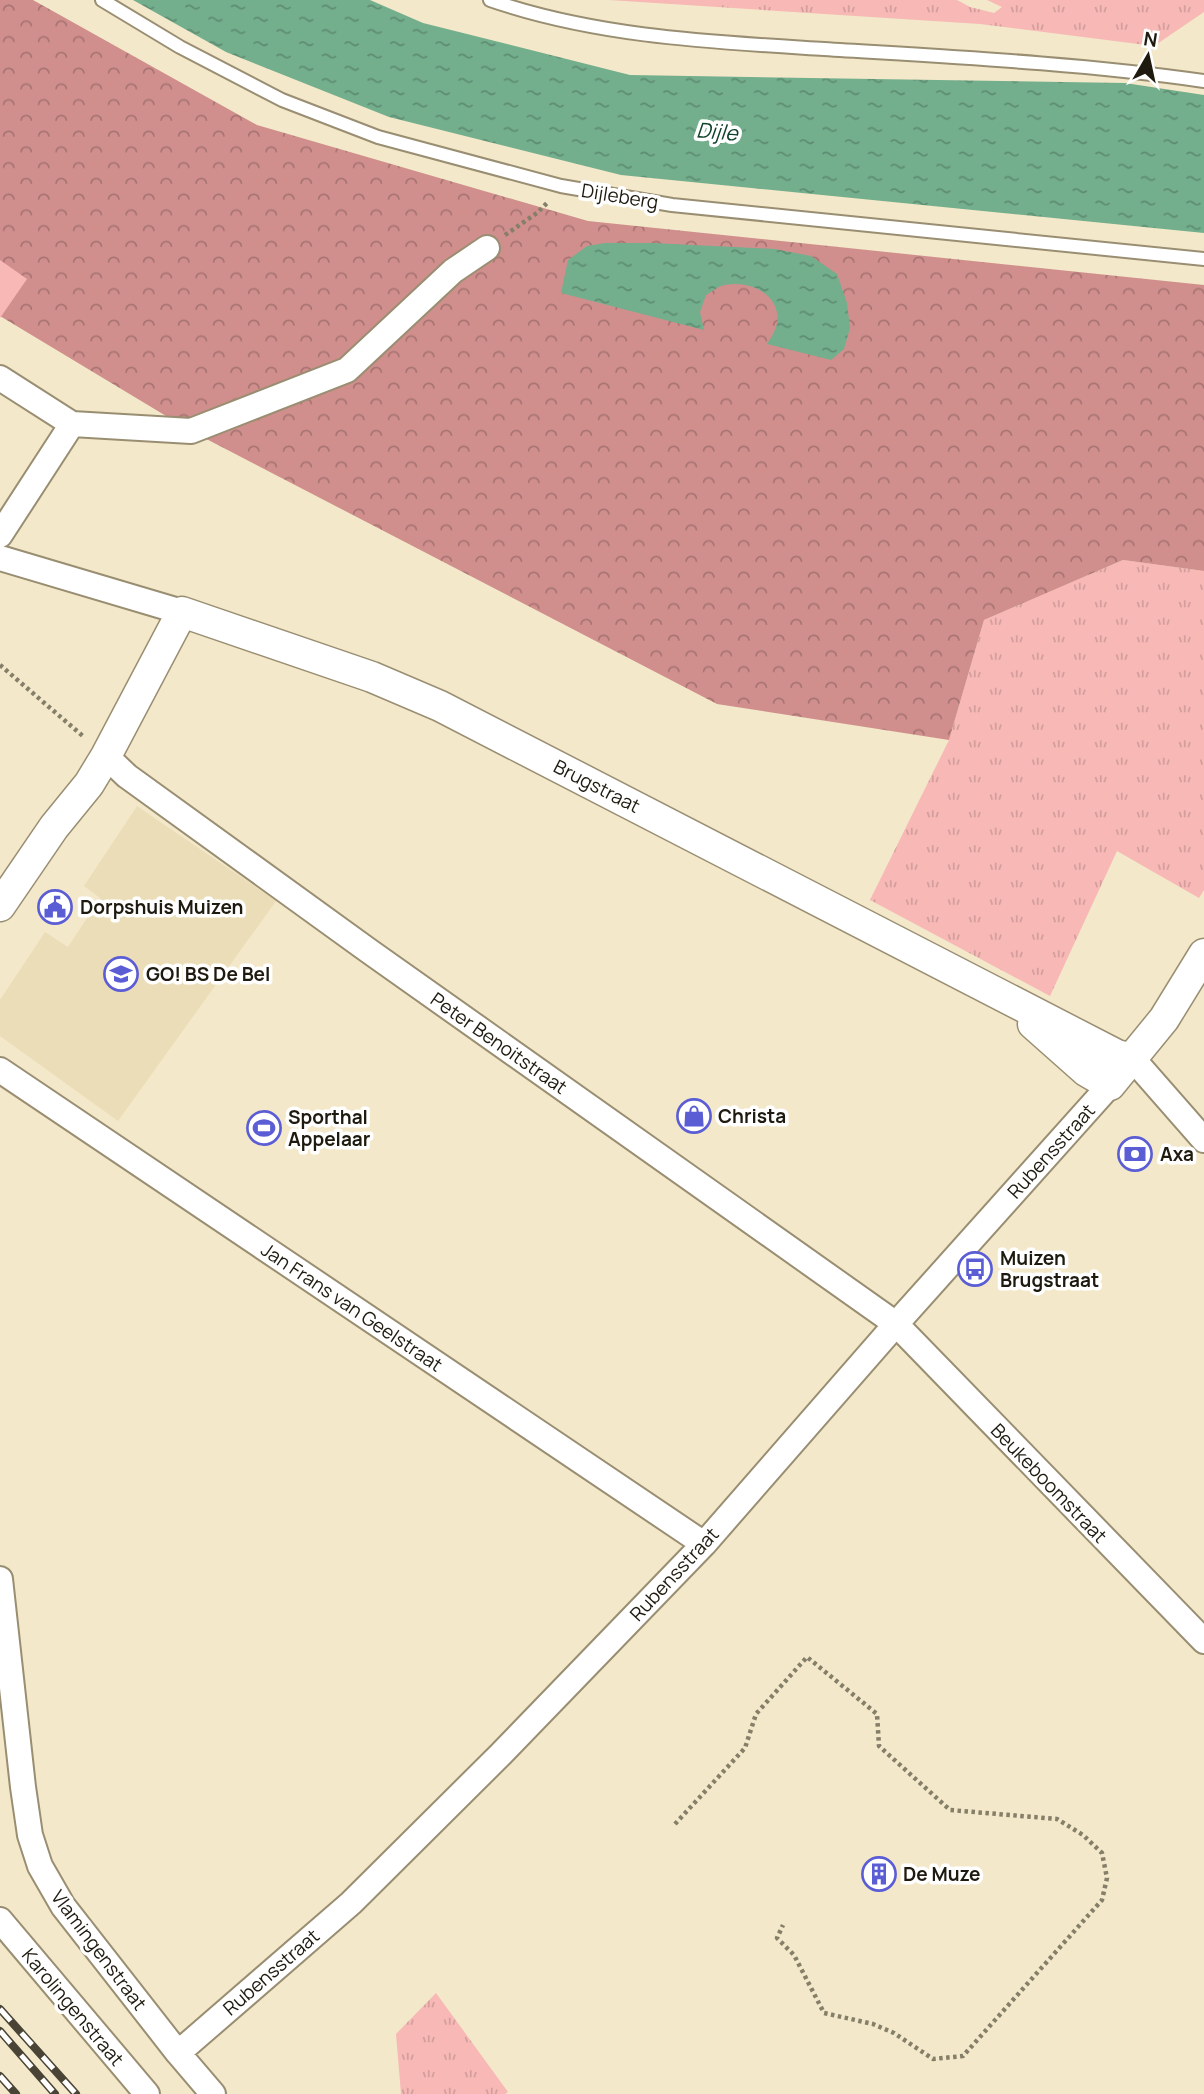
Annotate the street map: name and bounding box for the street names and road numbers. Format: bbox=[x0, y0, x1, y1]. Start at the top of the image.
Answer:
street label: Dijleberg bbox=[580, 177, 660, 215]
street label: Brugstraat bbox=[549, 753, 645, 819]
street label: Peter Benoitstraat bbox=[425, 986, 573, 1100]
street label: Rubensstraat bbox=[1001, 1098, 1101, 1204]
street label: Jan Frans van Geelstraat bbox=[256, 1236, 448, 1378]
street label: Beukeboomstraat bbox=[985, 1418, 1113, 1548]
street label: Rubensstraat bbox=[624, 1521, 724, 1627]
street label: Vlamingenstraat bbox=[45, 1885, 153, 2015]
street label: Rubensstraat bbox=[217, 1923, 325, 2021]
street label: Karolingenstraat bbox=[16, 1943, 130, 2071]

